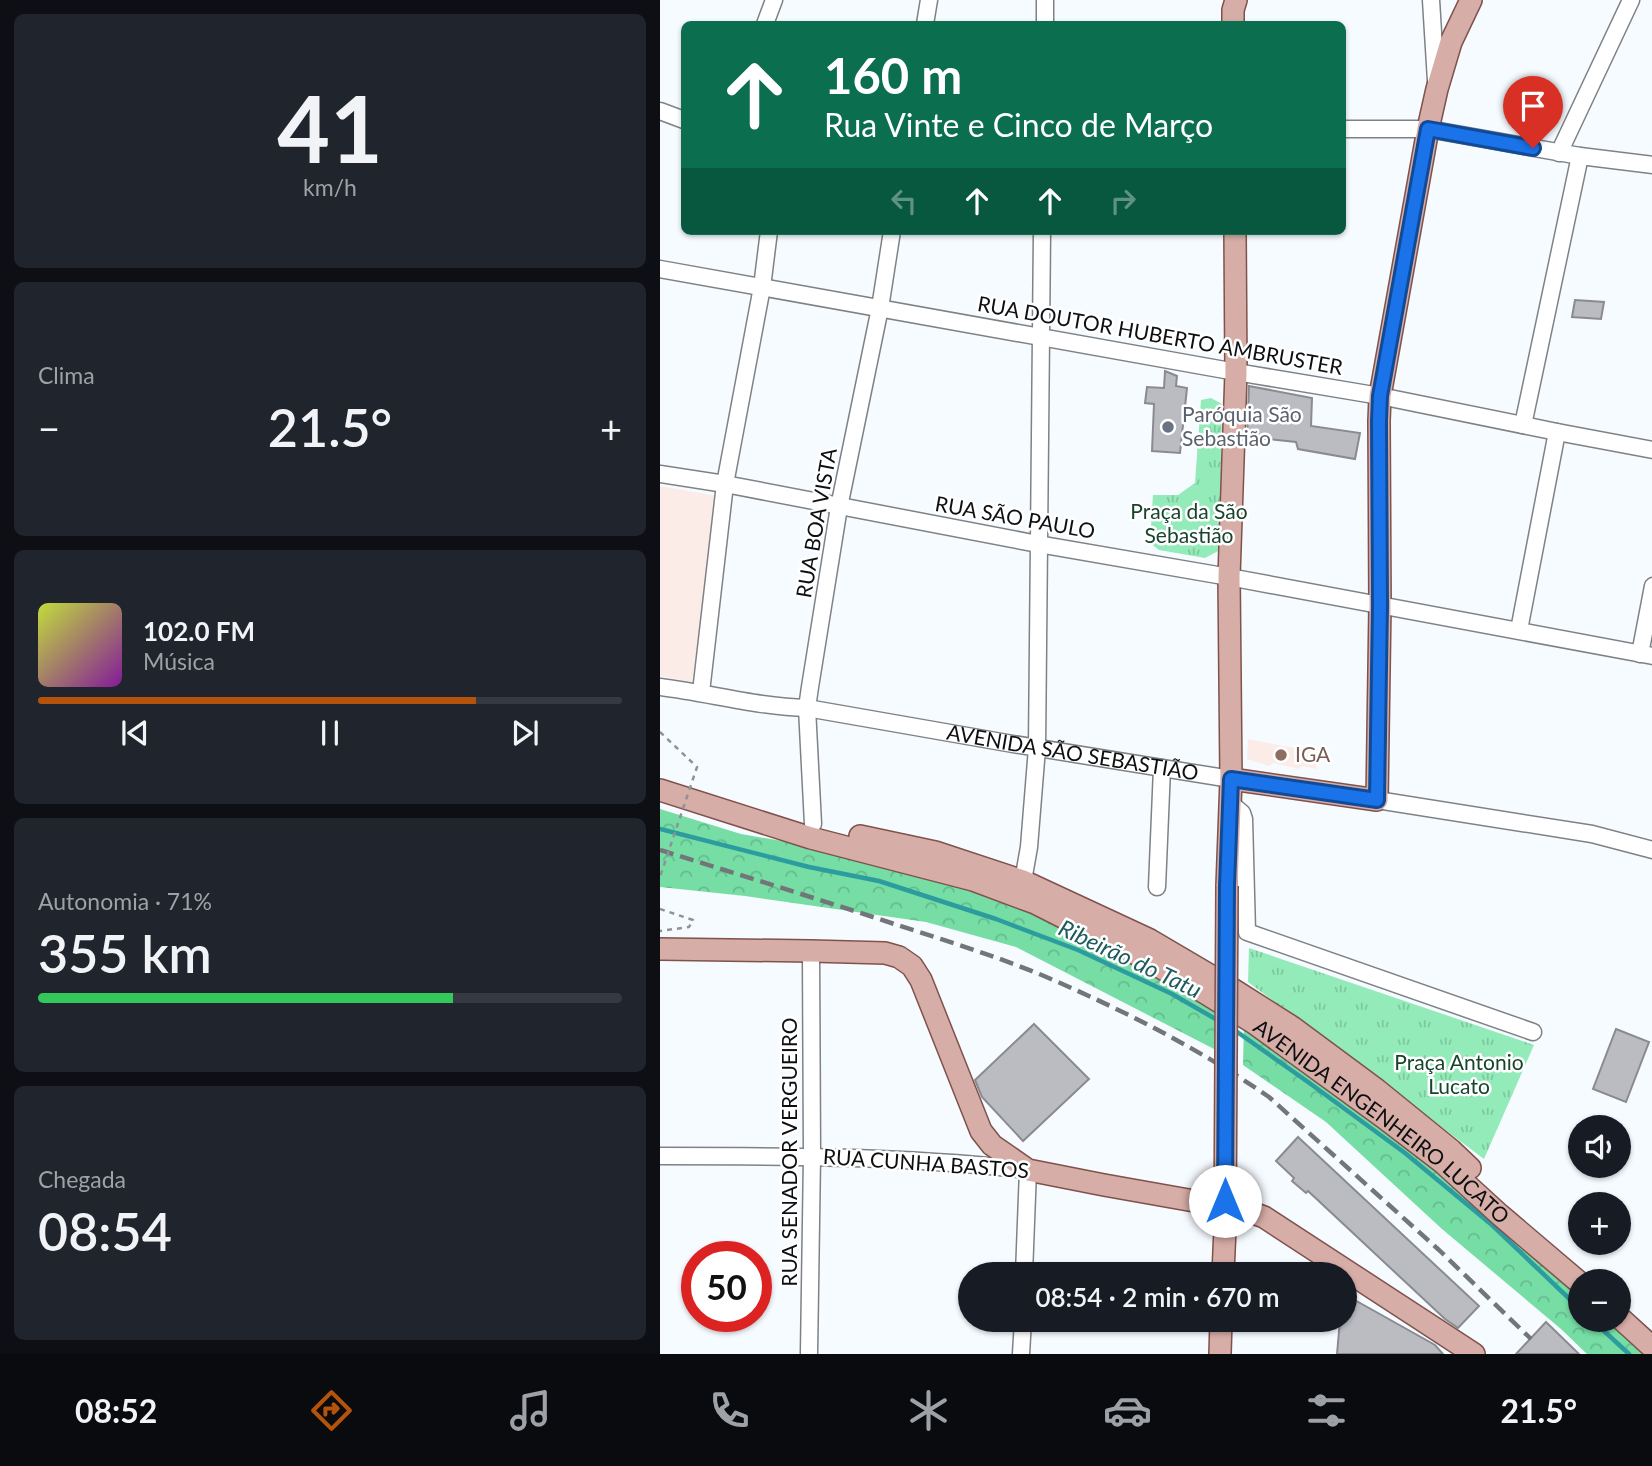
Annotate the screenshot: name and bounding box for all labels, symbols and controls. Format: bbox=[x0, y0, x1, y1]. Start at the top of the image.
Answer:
text: 160 m bbox=[824, 46, 962, 104]
icon: ahead bbox=[709, 49, 800, 140]
text: 41 bbox=[277, 73, 383, 182]
pin bbox=[1503, 76, 1563, 148]
icon: arrive bbox=[1514, 87, 1552, 125]
text: Rua Vinte e Cinco de Março bbox=[824, 105, 1213, 144]
text: km/h bbox=[303, 173, 357, 201]
icon: left bbox=[885, 182, 923, 220]
icon: ahead bbox=[958, 182, 996, 220]
icon: ahead bbox=[1031, 182, 1069, 220]
icon: right bbox=[1104, 182, 1142, 220]
street label: RUA DOUTOR HUBERTO AMBRUSTER bbox=[976, 290, 1346, 379]
text: Clima bbox=[38, 361, 95, 389]
text: 21.5° bbox=[268, 396, 392, 458]
place label: Paróquia São Sebastião bbox=[1182, 401, 1302, 450]
text: − bbox=[38, 405, 60, 451]
text: + bbox=[600, 405, 622, 451]
marker: Paróquia São Sebastião bbox=[1160, 419, 1176, 435]
street label: RUA BOA VISTA bbox=[790, 445, 841, 600]
street label: RUA SÃO PAULO bbox=[933, 490, 1097, 543]
park label: Praça da São Sebastião bbox=[1130, 498, 1248, 547]
text: 102.0 FM bbox=[143, 615, 255, 647]
text: Música bbox=[143, 647, 215, 675]
icon: previous bbox=[116, 714, 154, 752]
icon: pause bbox=[311, 714, 349, 752]
icon: next bbox=[506, 714, 544, 752]
street label: AVENIDA SÃO SEBASTIÃO bbox=[945, 719, 1200, 785]
place label: IGA bbox=[1295, 741, 1331, 766]
marker: IGA bbox=[1273, 747, 1289, 763]
text: Autonomia · 71% bbox=[38, 887, 212, 915]
water label: Ribeirão do Tatu bbox=[1055, 913, 1206, 1003]
text: 355 km bbox=[38, 922, 212, 984]
street label: AVENIDA ENGENHEIRO LUCATO bbox=[1249, 1013, 1515, 1228]
street label: RUA SENADOR VERGUEIRO bbox=[776, 1017, 801, 1287]
park label: Praça Antonio Lucato bbox=[1394, 1049, 1524, 1098]
map controls bbox=[1568, 1115, 1631, 1332]
button: sound bbox=[1568, 1115, 1631, 1178]
street label: RUA CUNHA BASTOS bbox=[822, 1143, 1030, 1182]
position arrow bbox=[1188, 1164, 1262, 1238]
text: Chegada bbox=[38, 1165, 126, 1193]
button: + bbox=[1568, 1192, 1631, 1255]
text: 08:54 bbox=[38, 1200, 172, 1262]
speed limit sign: 50 bbox=[681, 1241, 772, 1332]
button: − bbox=[1568, 1269, 1631, 1332]
text: 08:54 · 2 min · 670 m bbox=[1035, 1281, 1280, 1313]
icon: directions bbox=[307, 1386, 356, 1435]
icon: music bbox=[506, 1386, 555, 1435]
icon: phone bbox=[705, 1386, 754, 1435]
icon: climate bbox=[904, 1386, 953, 1435]
icon: car bbox=[1103, 1386, 1152, 1435]
icon: filters bbox=[1302, 1386, 1351, 1435]
text: 08:52 bbox=[75, 1391, 157, 1430]
text: 21.5° bbox=[1500, 1391, 1577, 1430]

